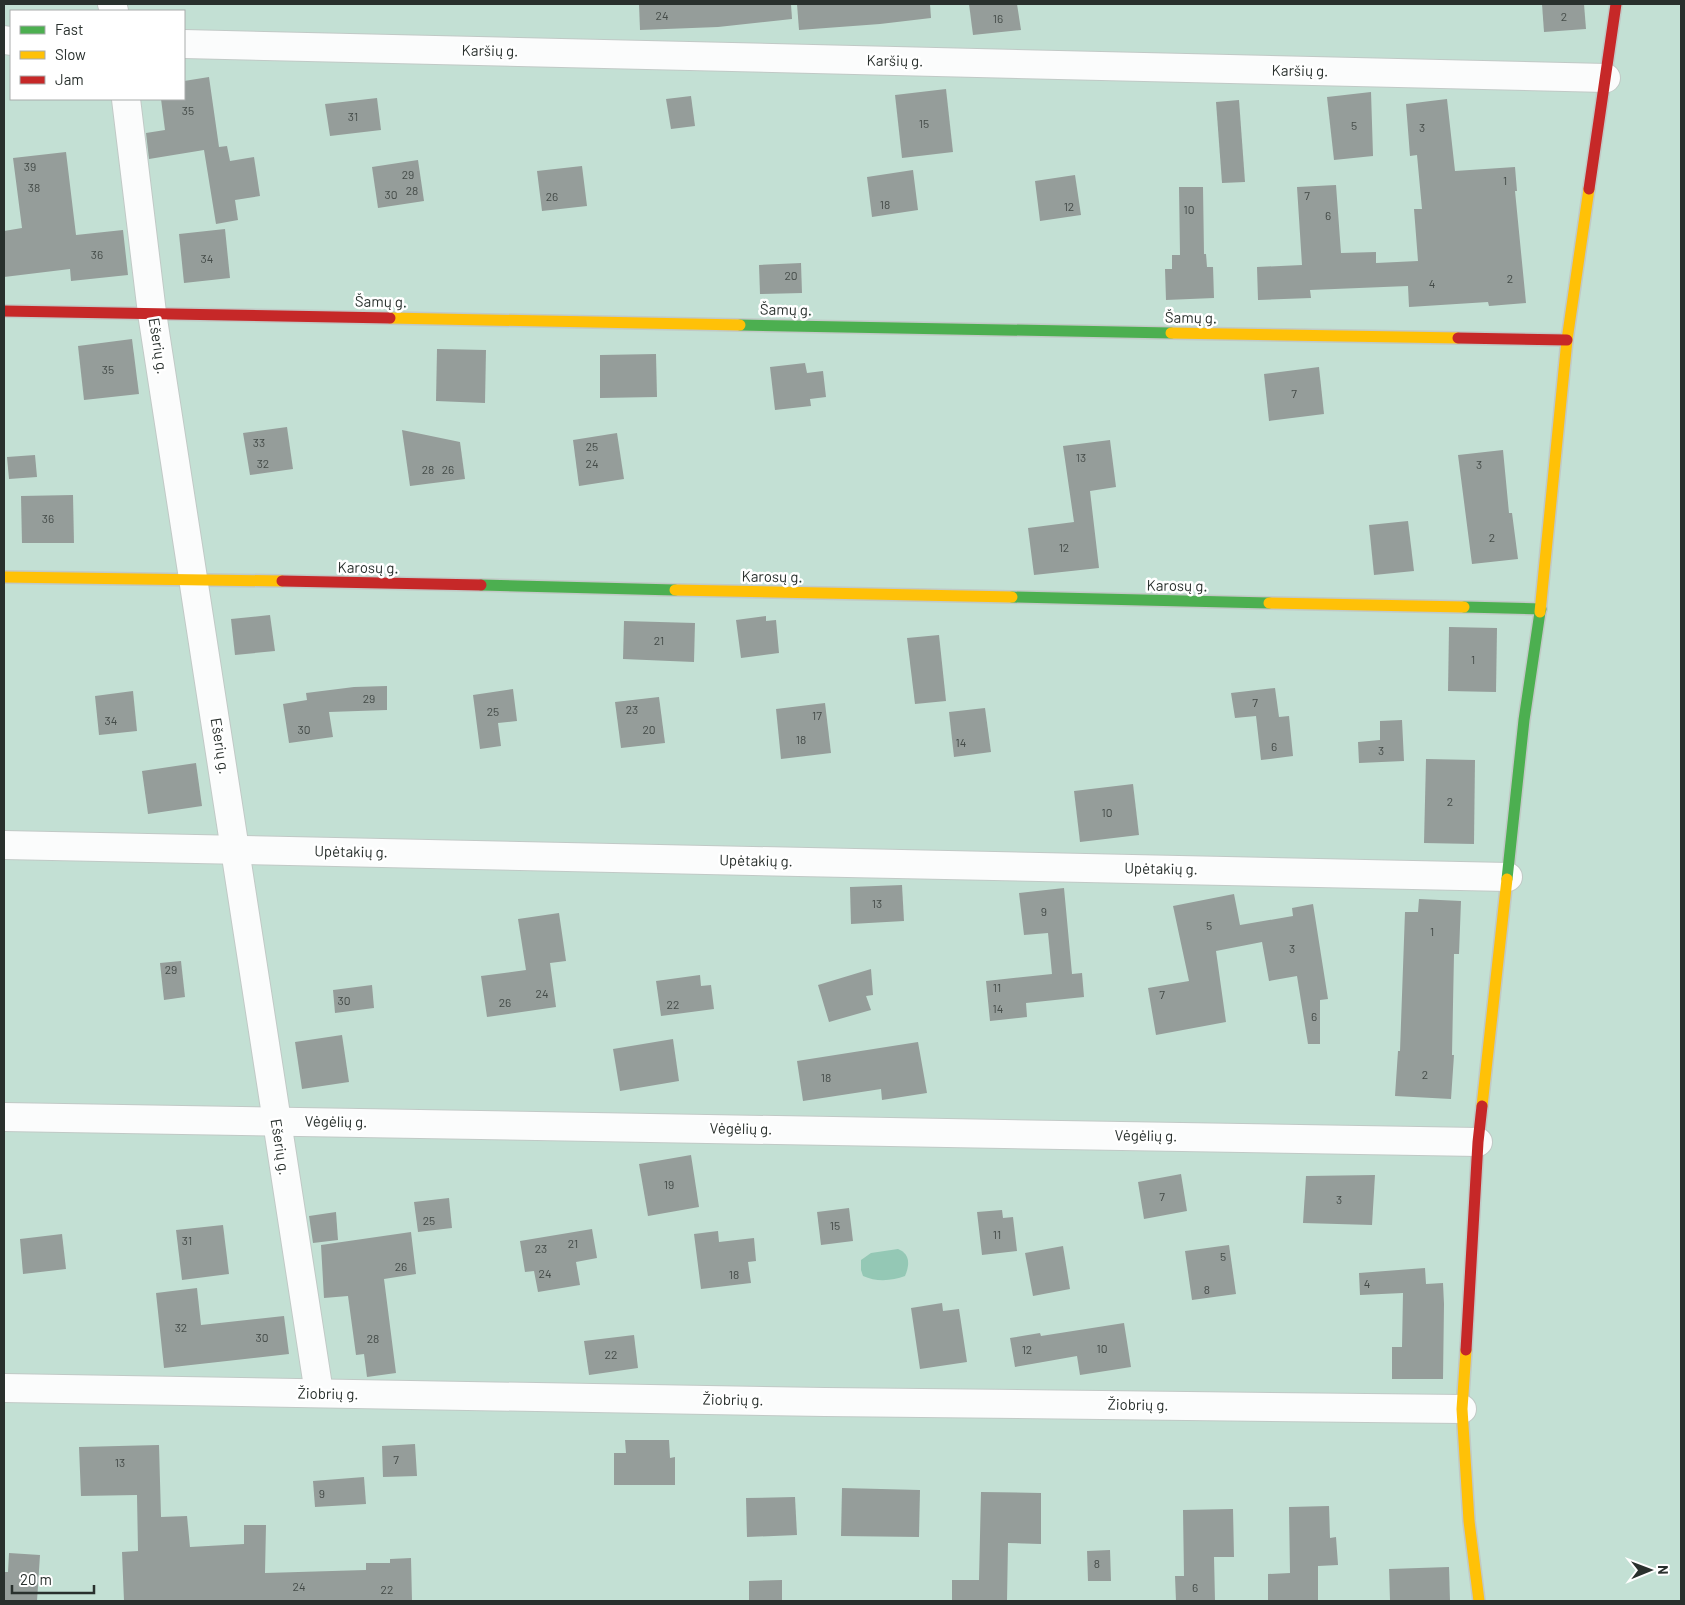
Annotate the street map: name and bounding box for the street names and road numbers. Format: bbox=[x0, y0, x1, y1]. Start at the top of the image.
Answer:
street label: Karšių g. bbox=[462, 41, 518, 59]
street label: Karšių g. bbox=[867, 51, 923, 69]
street label: Karšių g. bbox=[1272, 61, 1328, 79]
street label: Šamų g. bbox=[355, 292, 407, 310]
street label: Šamų g. bbox=[760, 300, 812, 318]
street label: Šamų g. bbox=[1165, 308, 1217, 326]
street label: Ešerių g. bbox=[146, 316, 172, 375]
street label: Karosų g. bbox=[337, 557, 399, 577]
street label: Karosų g. bbox=[741, 566, 803, 586]
street label: Karosų g. bbox=[1146, 575, 1208, 595]
street label: Ešerių g. bbox=[208, 716, 234, 775]
street label: Upėtakių g. bbox=[314, 841, 388, 861]
street label: Upėtakių g. bbox=[719, 850, 793, 870]
street label: Upėtakių g. bbox=[1124, 858, 1198, 878]
street label: Vėgėlių g. bbox=[305, 1111, 368, 1131]
street label: Ešerių g. bbox=[268, 1117, 294, 1176]
street label: Vėgėlių g. bbox=[710, 1118, 773, 1138]
street label: Vėgėlių g. bbox=[1115, 1125, 1178, 1145]
street label: Žiobrių g. bbox=[297, 1383, 359, 1403]
street label: Žiobrių g. bbox=[702, 1389, 764, 1409]
street label: Žiobrių g. bbox=[1107, 1394, 1169, 1414]

